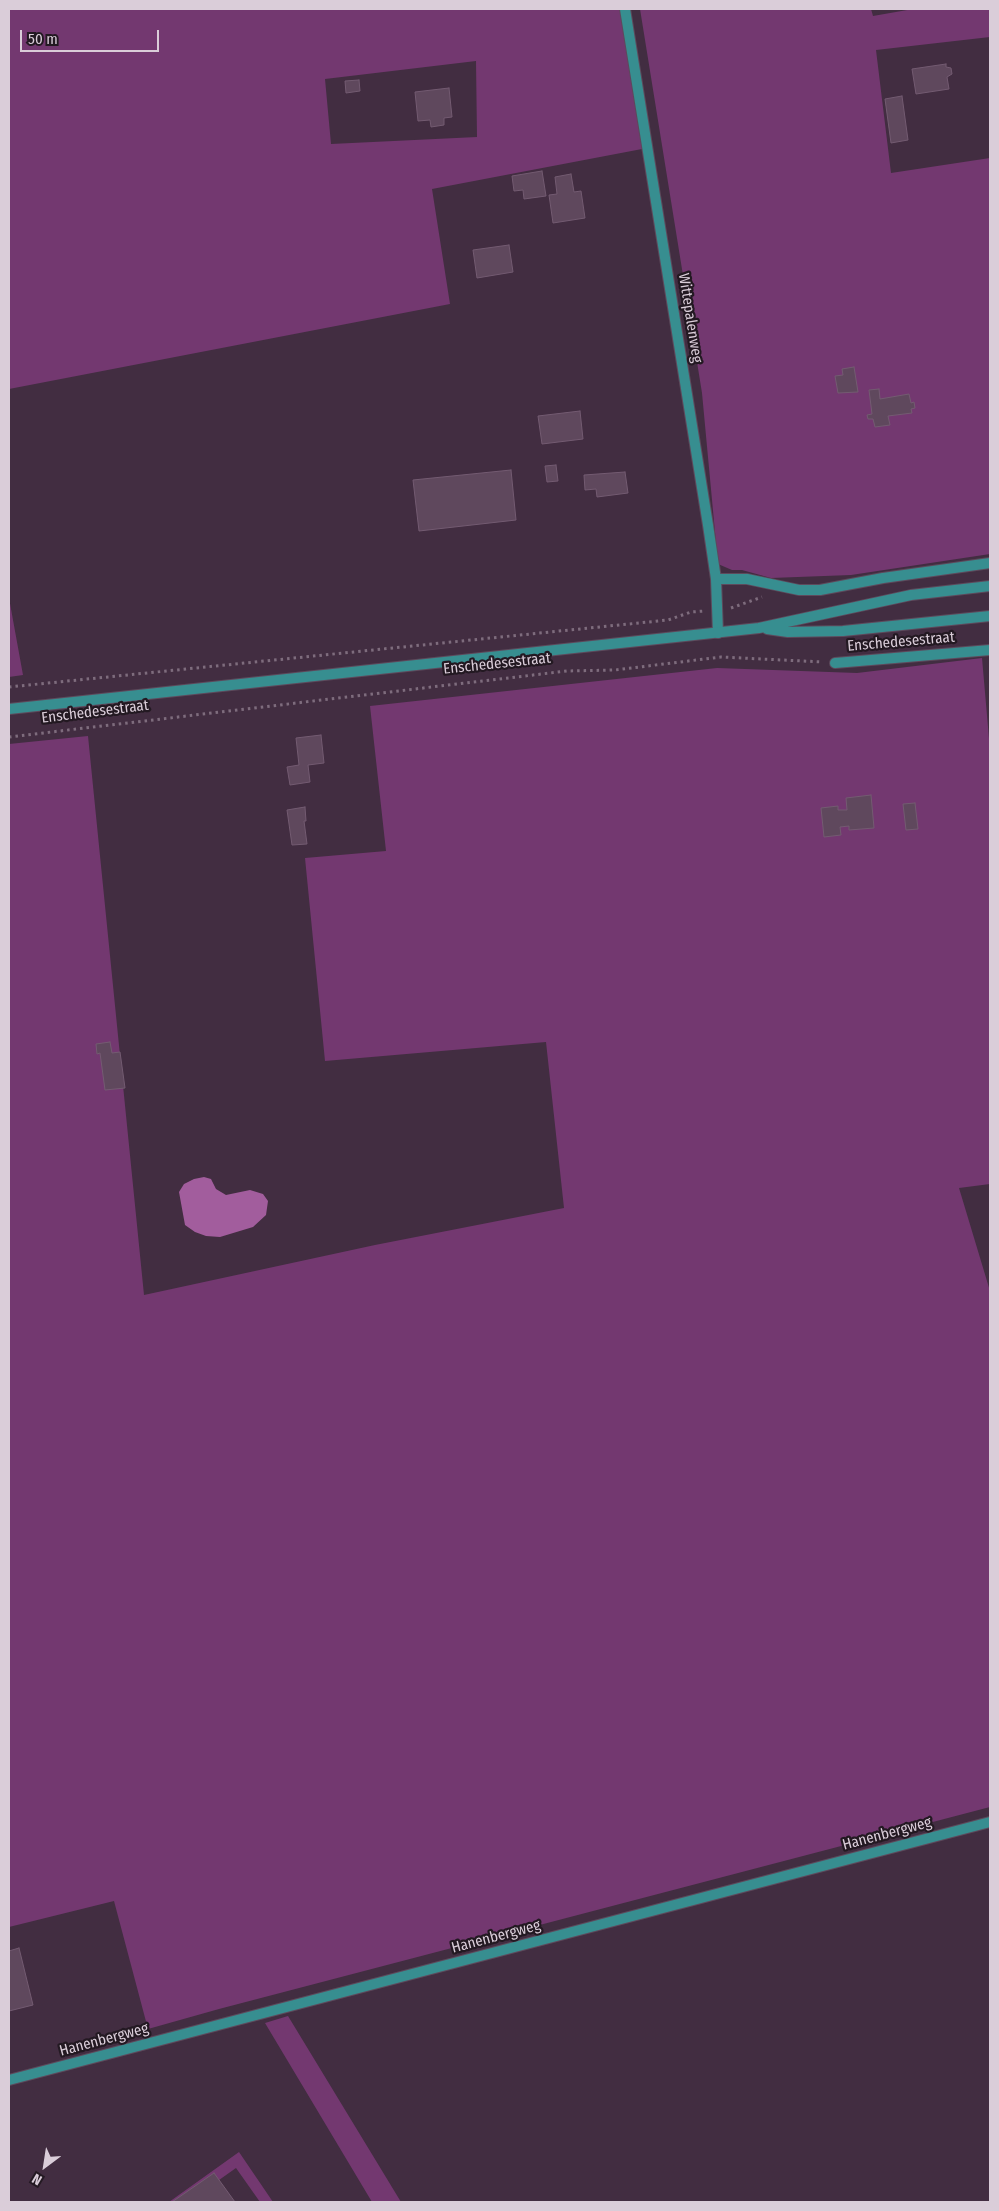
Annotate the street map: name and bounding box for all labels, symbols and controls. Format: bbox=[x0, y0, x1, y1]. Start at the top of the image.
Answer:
scale bar bbox=[22, 20, 161, 52]
text: 50 m bbox=[28, 30, 58, 48]
street label: Wittepalenweg bbox=[674, 272, 706, 364]
street label: Enschedesestraat bbox=[847, 628, 955, 656]
street label: Enschedesestraat bbox=[442, 649, 552, 679]
street label: Enschedesestraat bbox=[40, 696, 150, 728]
street label: Hanenbergweg bbox=[841, 1813, 933, 1855]
street label: Hanenbergweg bbox=[450, 1916, 542, 1958]
street label: Hanenbergweg bbox=[58, 2019, 150, 2061]
north arrow bbox=[20, 2141, 70, 2191]
text: N bbox=[29, 2170, 45, 2189]

